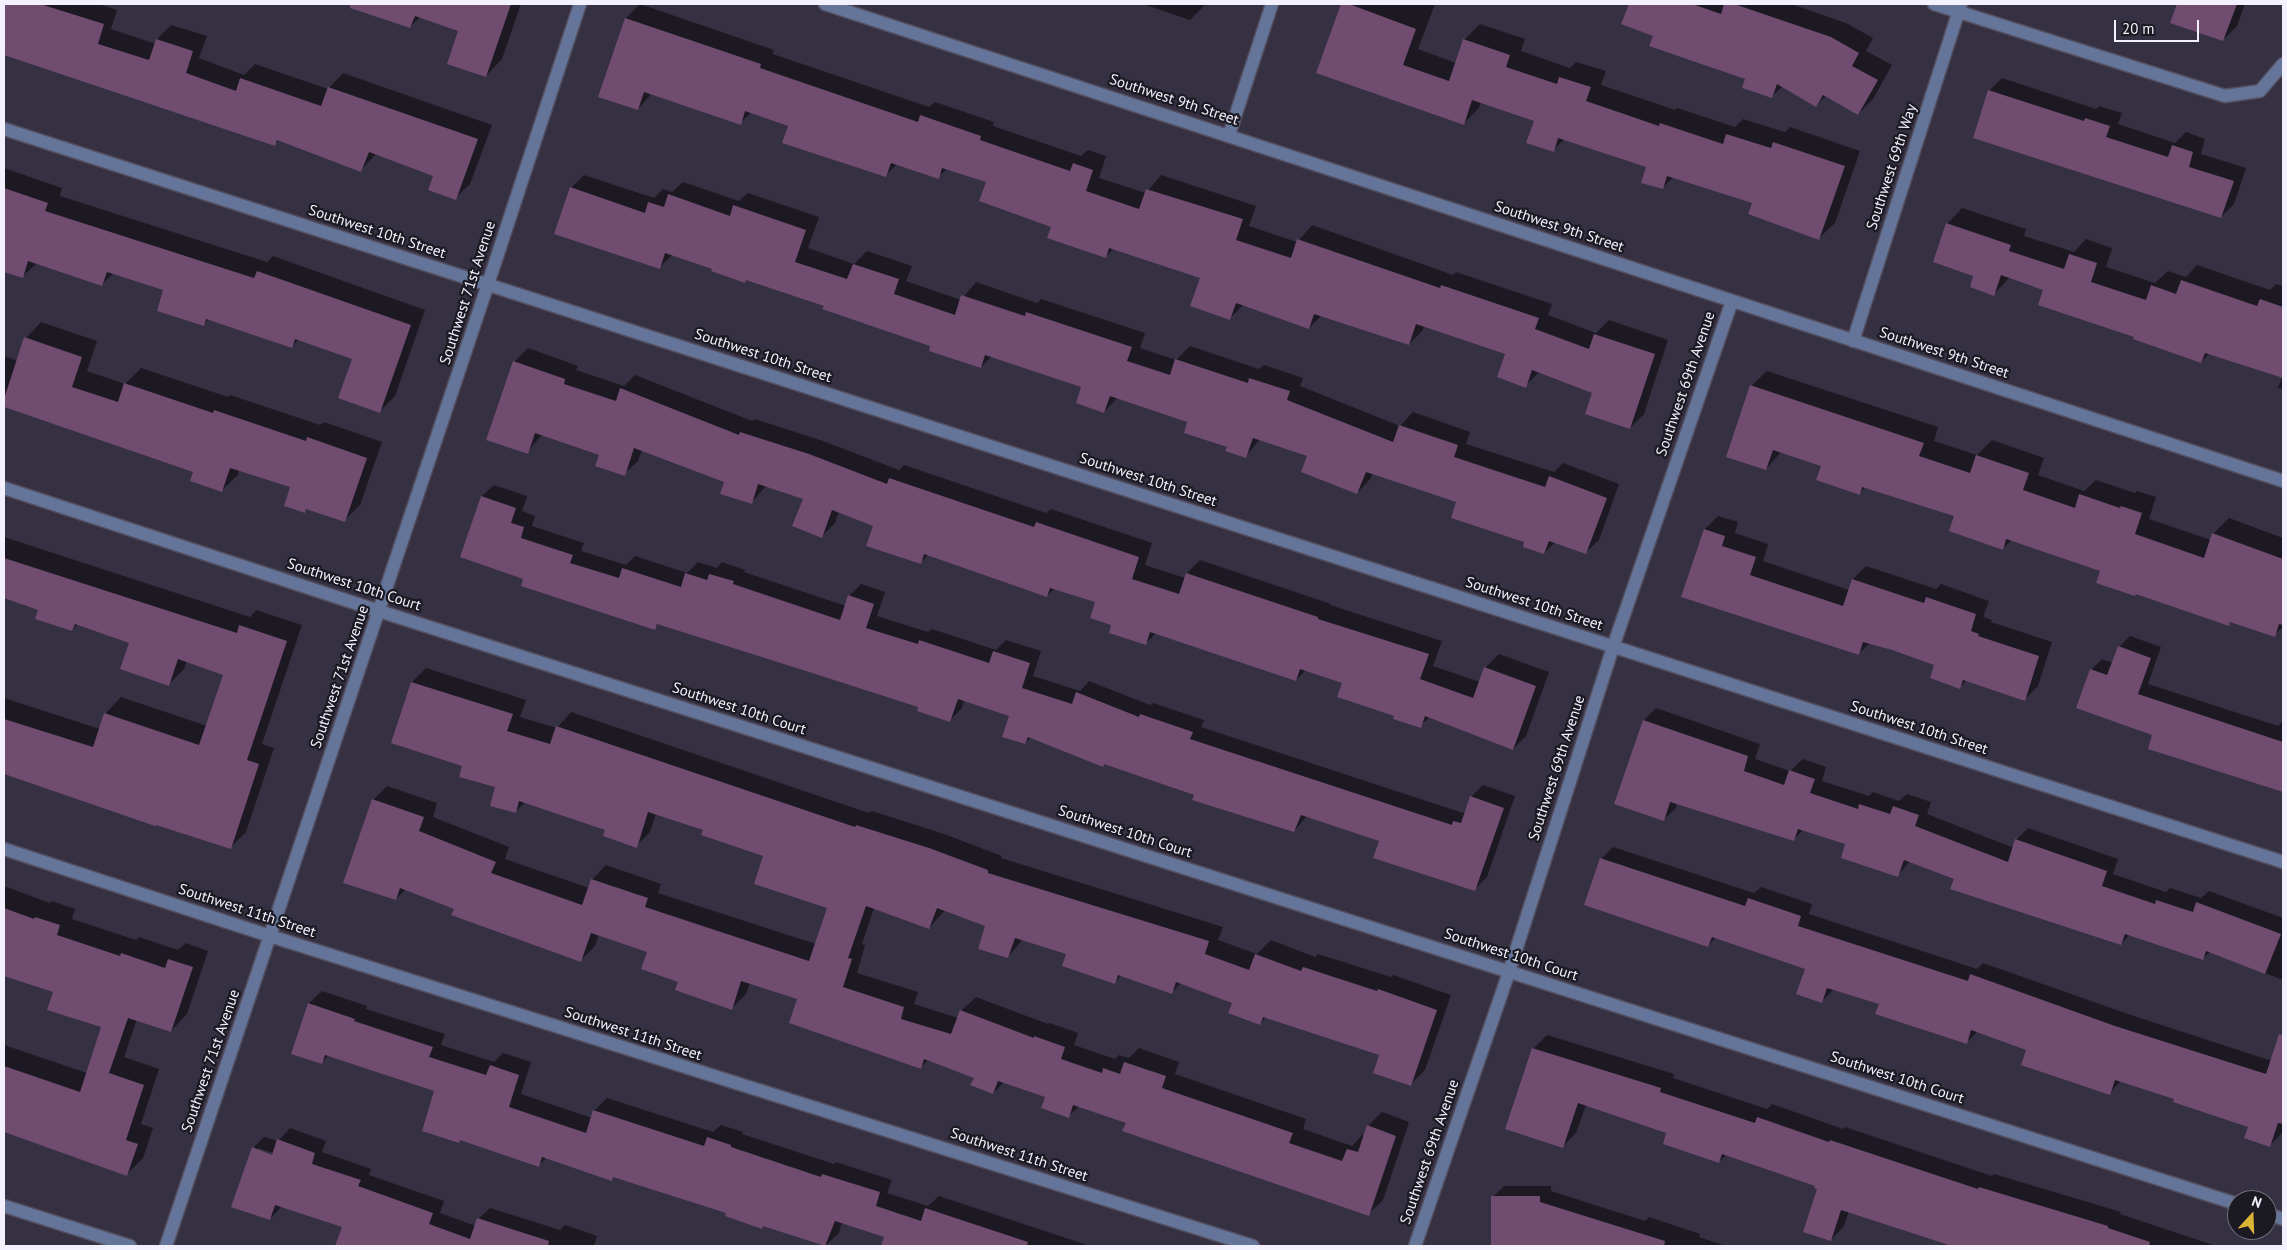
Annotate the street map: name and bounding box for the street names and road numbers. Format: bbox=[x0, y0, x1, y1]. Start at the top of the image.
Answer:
street label: Southwest 9th Street bbox=[1107, 71, 1241, 129]
street label: Southwest 69th Way bbox=[1863, 102, 1921, 232]
street label: Southwest 9th Street bbox=[1492, 198, 1626, 256]
street label: Southwest 10th Street bbox=[306, 201, 448, 263]
street label: Southwest 71st Avenue bbox=[436, 219, 500, 367]
street label: Southwest 69th Avenue bbox=[1653, 309, 1719, 459]
street label: Southwest 9th Street bbox=[1877, 324, 2011, 382]
street label: Southwest 10th Street bbox=[692, 325, 834, 387]
street label: Southwest 10th Street bbox=[1077, 449, 1219, 511]
street label: Southwest 10th Court bbox=[285, 555, 423, 615]
street label: Southwest 10th Street bbox=[1463, 573, 1605, 635]
street label: Southwest 71st Avenue bbox=[307, 603, 373, 751]
street label: Southwest 10th Court bbox=[670, 679, 808, 739]
street label: Southwest 69th Avenue bbox=[1525, 693, 1589, 843]
street label: Southwest 10th Street bbox=[1848, 697, 1990, 759]
street label: Southwest 10th Court bbox=[1056, 802, 1194, 862]
street label: Southwest 11th Street bbox=[176, 880, 318, 942]
street label: Southwest 10th Court bbox=[1442, 925, 1580, 985]
street label: Southwest 71st Avenue bbox=[178, 987, 244, 1135]
street label: Southwest 11th Street bbox=[562, 1003, 704, 1065]
street label: Southwest 10th Court bbox=[1828, 1048, 1966, 1108]
street label: Southwest 69th Avenue bbox=[1397, 1077, 1463, 1227]
street label: Southwest 11th Street bbox=[948, 1124, 1090, 1186]

